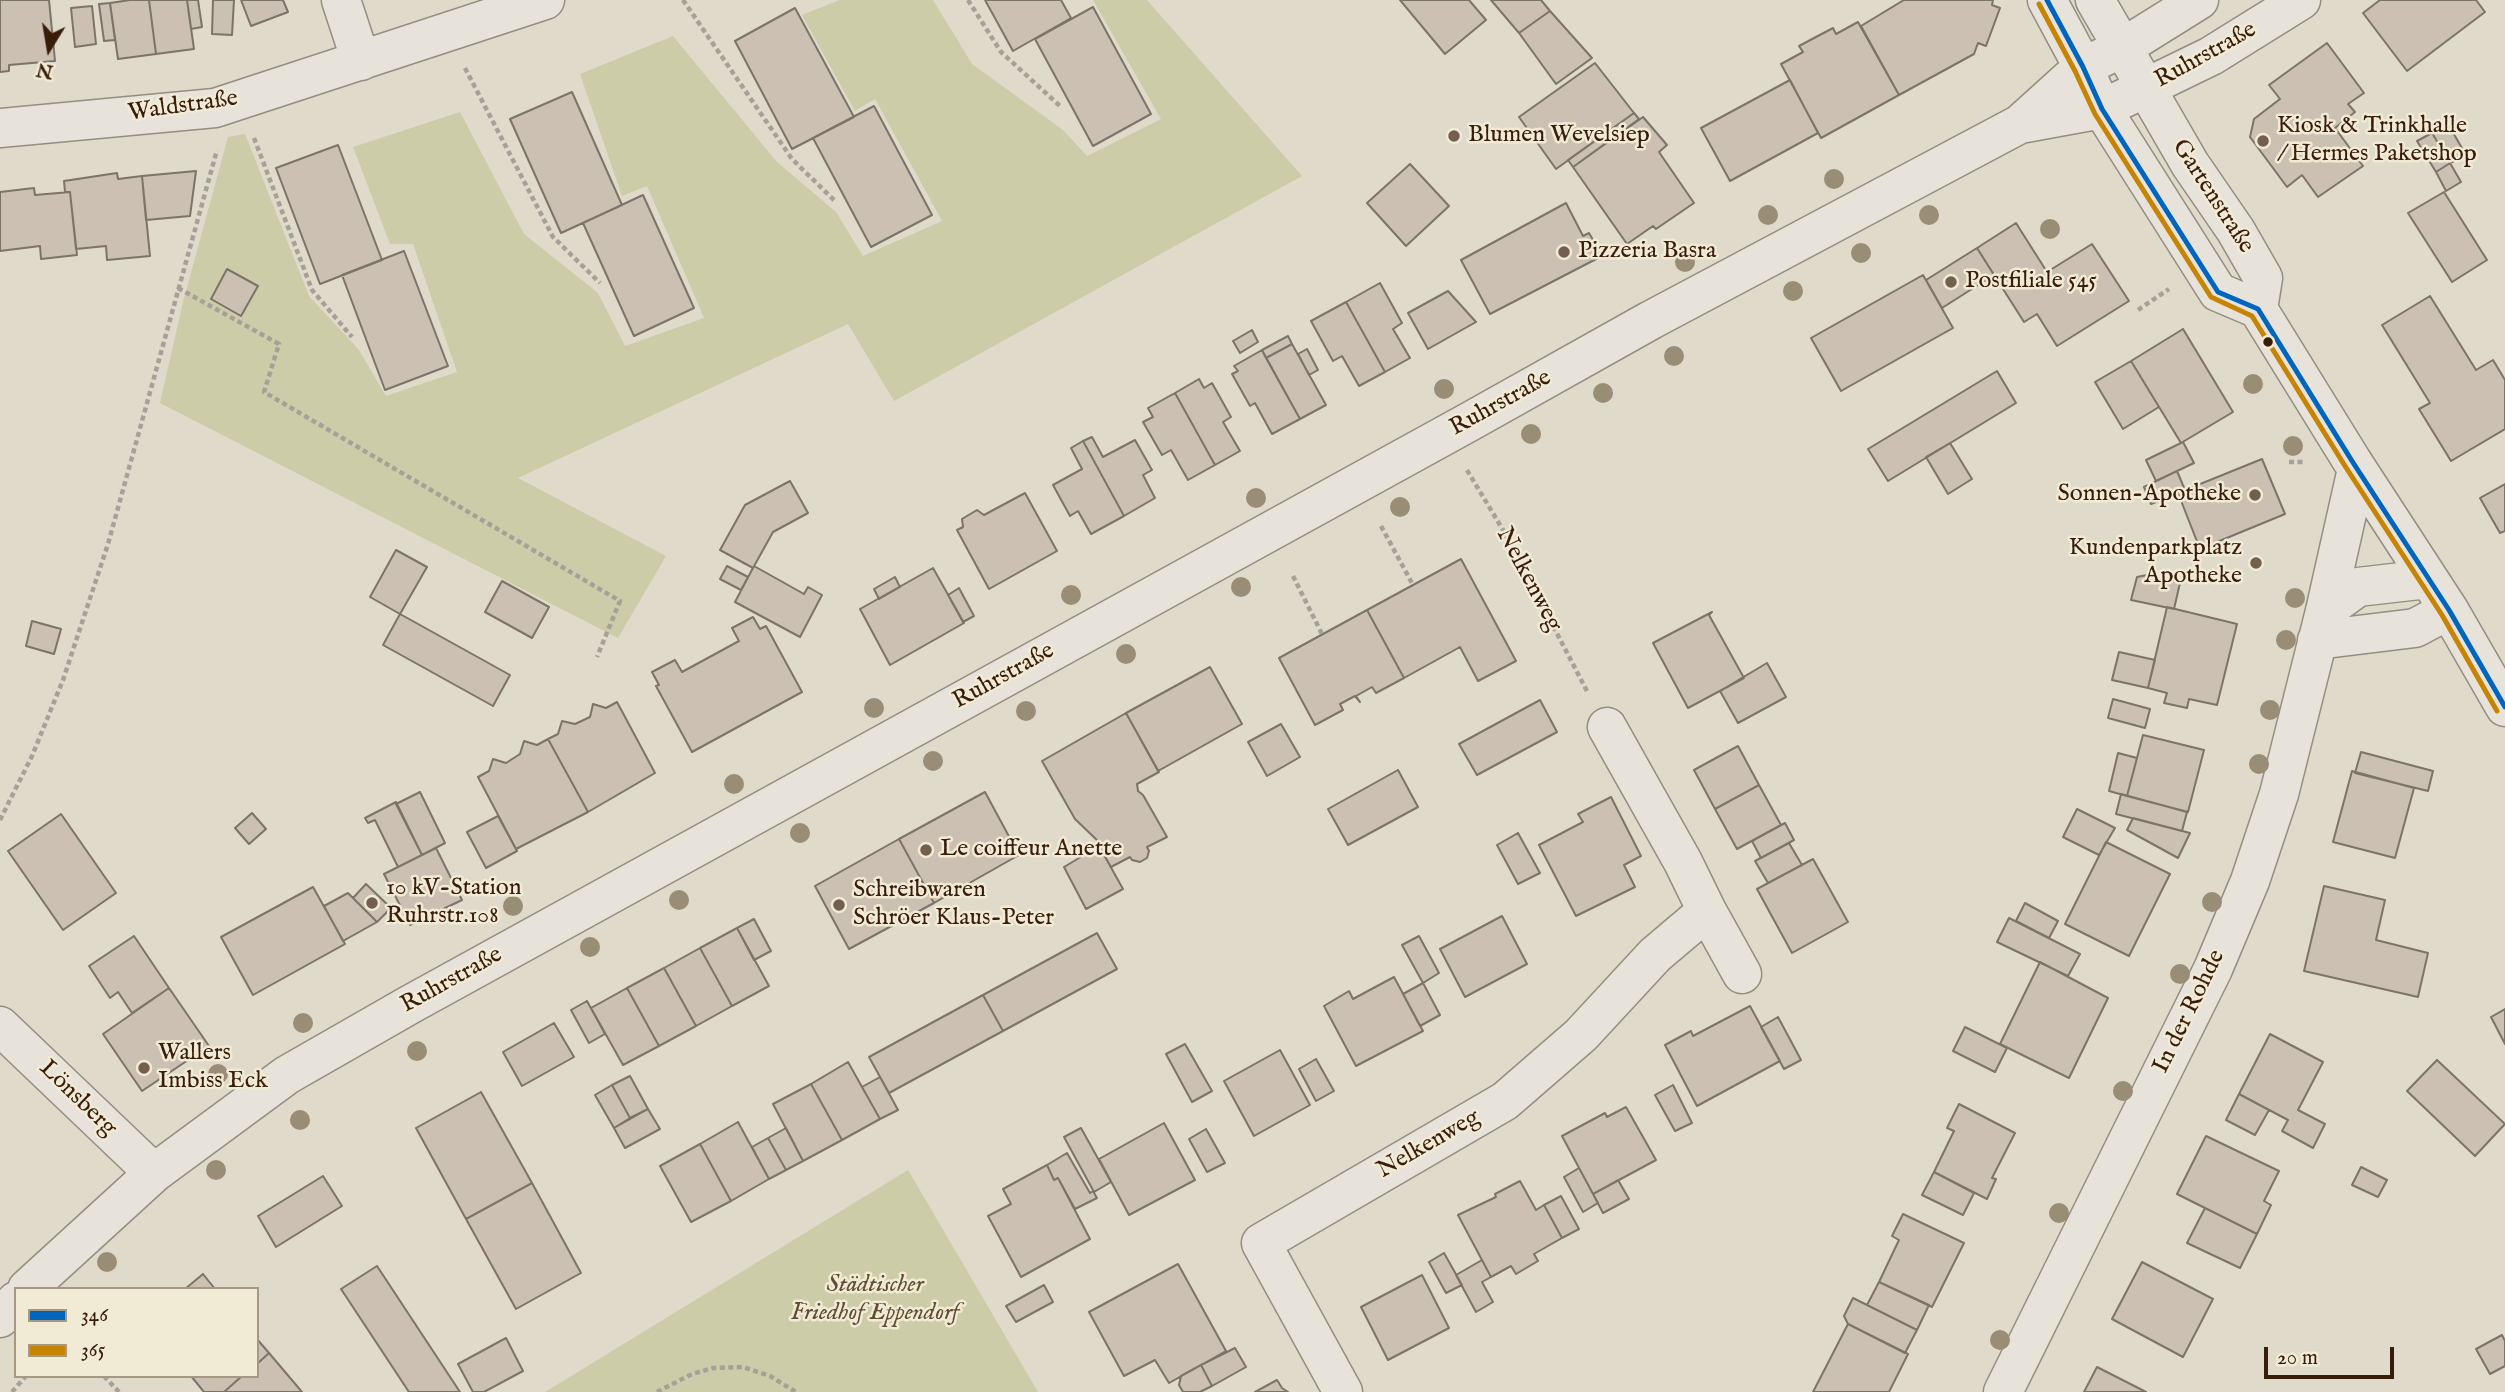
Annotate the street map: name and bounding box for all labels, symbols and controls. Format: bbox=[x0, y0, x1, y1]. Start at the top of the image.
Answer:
north arrow bbox=[14, 14, 84, 84]
street label: Ruhrstraße bbox=[2150, 16, 2262, 96]
text: N bbox=[35, 56, 55, 83]
street label: Waldstraße bbox=[126, 85, 240, 129]
place label: Kiosk & Trinkhalle / Hermes Paketshop bbox=[2277, 113, 2477, 169]
place label: Blumen Wevelsiep bbox=[1468, 122, 1650, 150]
marker: Blumen Wevelsiep bbox=[1446, 128, 1462, 144]
marker: Kiosk & Trinkhalle / Hermes Paketshop bbox=[2255, 133, 2271, 149]
street label: Gartenstraße bbox=[2165, 135, 2259, 259]
place label: Pizzeria Basra bbox=[1578, 238, 1716, 266]
marker: Pizzeria Basra bbox=[1556, 244, 1572, 260]
place label: Postfiliale 545 bbox=[1965, 268, 2097, 296]
marker: Postfiliale 545 bbox=[1943, 274, 1959, 290]
unlabelled marker bbox=[2261, 335, 2275, 349]
street label: Ruhrstraße bbox=[1445, 364, 1557, 444]
place label: Sonnen-Apotheke bbox=[2058, 481, 2241, 509]
marker: Sonnen-Apotheke bbox=[2247, 487, 2263, 503]
street label: Nelkenweg bbox=[1489, 523, 1567, 637]
place label: Kundenparkplatz Apotheke bbox=[2069, 535, 2242, 591]
marker: Kundenparkplatz Apotheke bbox=[2248, 555, 2264, 571]
street label: Ruhrstraße bbox=[948, 637, 1060, 717]
place label: Le coiffeur Anette bbox=[940, 836, 1122, 864]
marker: Le coiffeur Anette bbox=[918, 842, 934, 858]
place label: 10 kV-Station Ruhrstr.108 bbox=[386, 875, 521, 931]
place label: Schreibwaren Schröer Klaus-Peter bbox=[853, 877, 1054, 933]
marker: 10 kV-Station Ruhrstr.108 bbox=[364, 895, 380, 911]
marker: Schreibwaren Schröer Klaus-Peter bbox=[831, 897, 847, 913]
street label: Ruhrstraße bbox=[396, 941, 508, 1021]
street label: In der Rohde bbox=[2148, 946, 2232, 1078]
place label: Wallers Imbiss Eck bbox=[158, 1040, 268, 1096]
street label: Lönsberg bbox=[32, 1055, 122, 1143]
marker: Wallers Imbiss Eck bbox=[136, 1060, 152, 1076]
street label: Nelkenweg bbox=[1373, 1104, 1485, 1186]
park label: Städtischer Friedhof Eppendorf bbox=[791, 1272, 959, 1328]
legend bbox=[14, 1287, 259, 1378]
text: 346 bbox=[81, 1302, 108, 1329]
scale bar bbox=[2267, 1332, 2396, 1376]
text: 365 bbox=[81, 1337, 105, 1364]
text: 20 m bbox=[2277, 1345, 2318, 1372]

